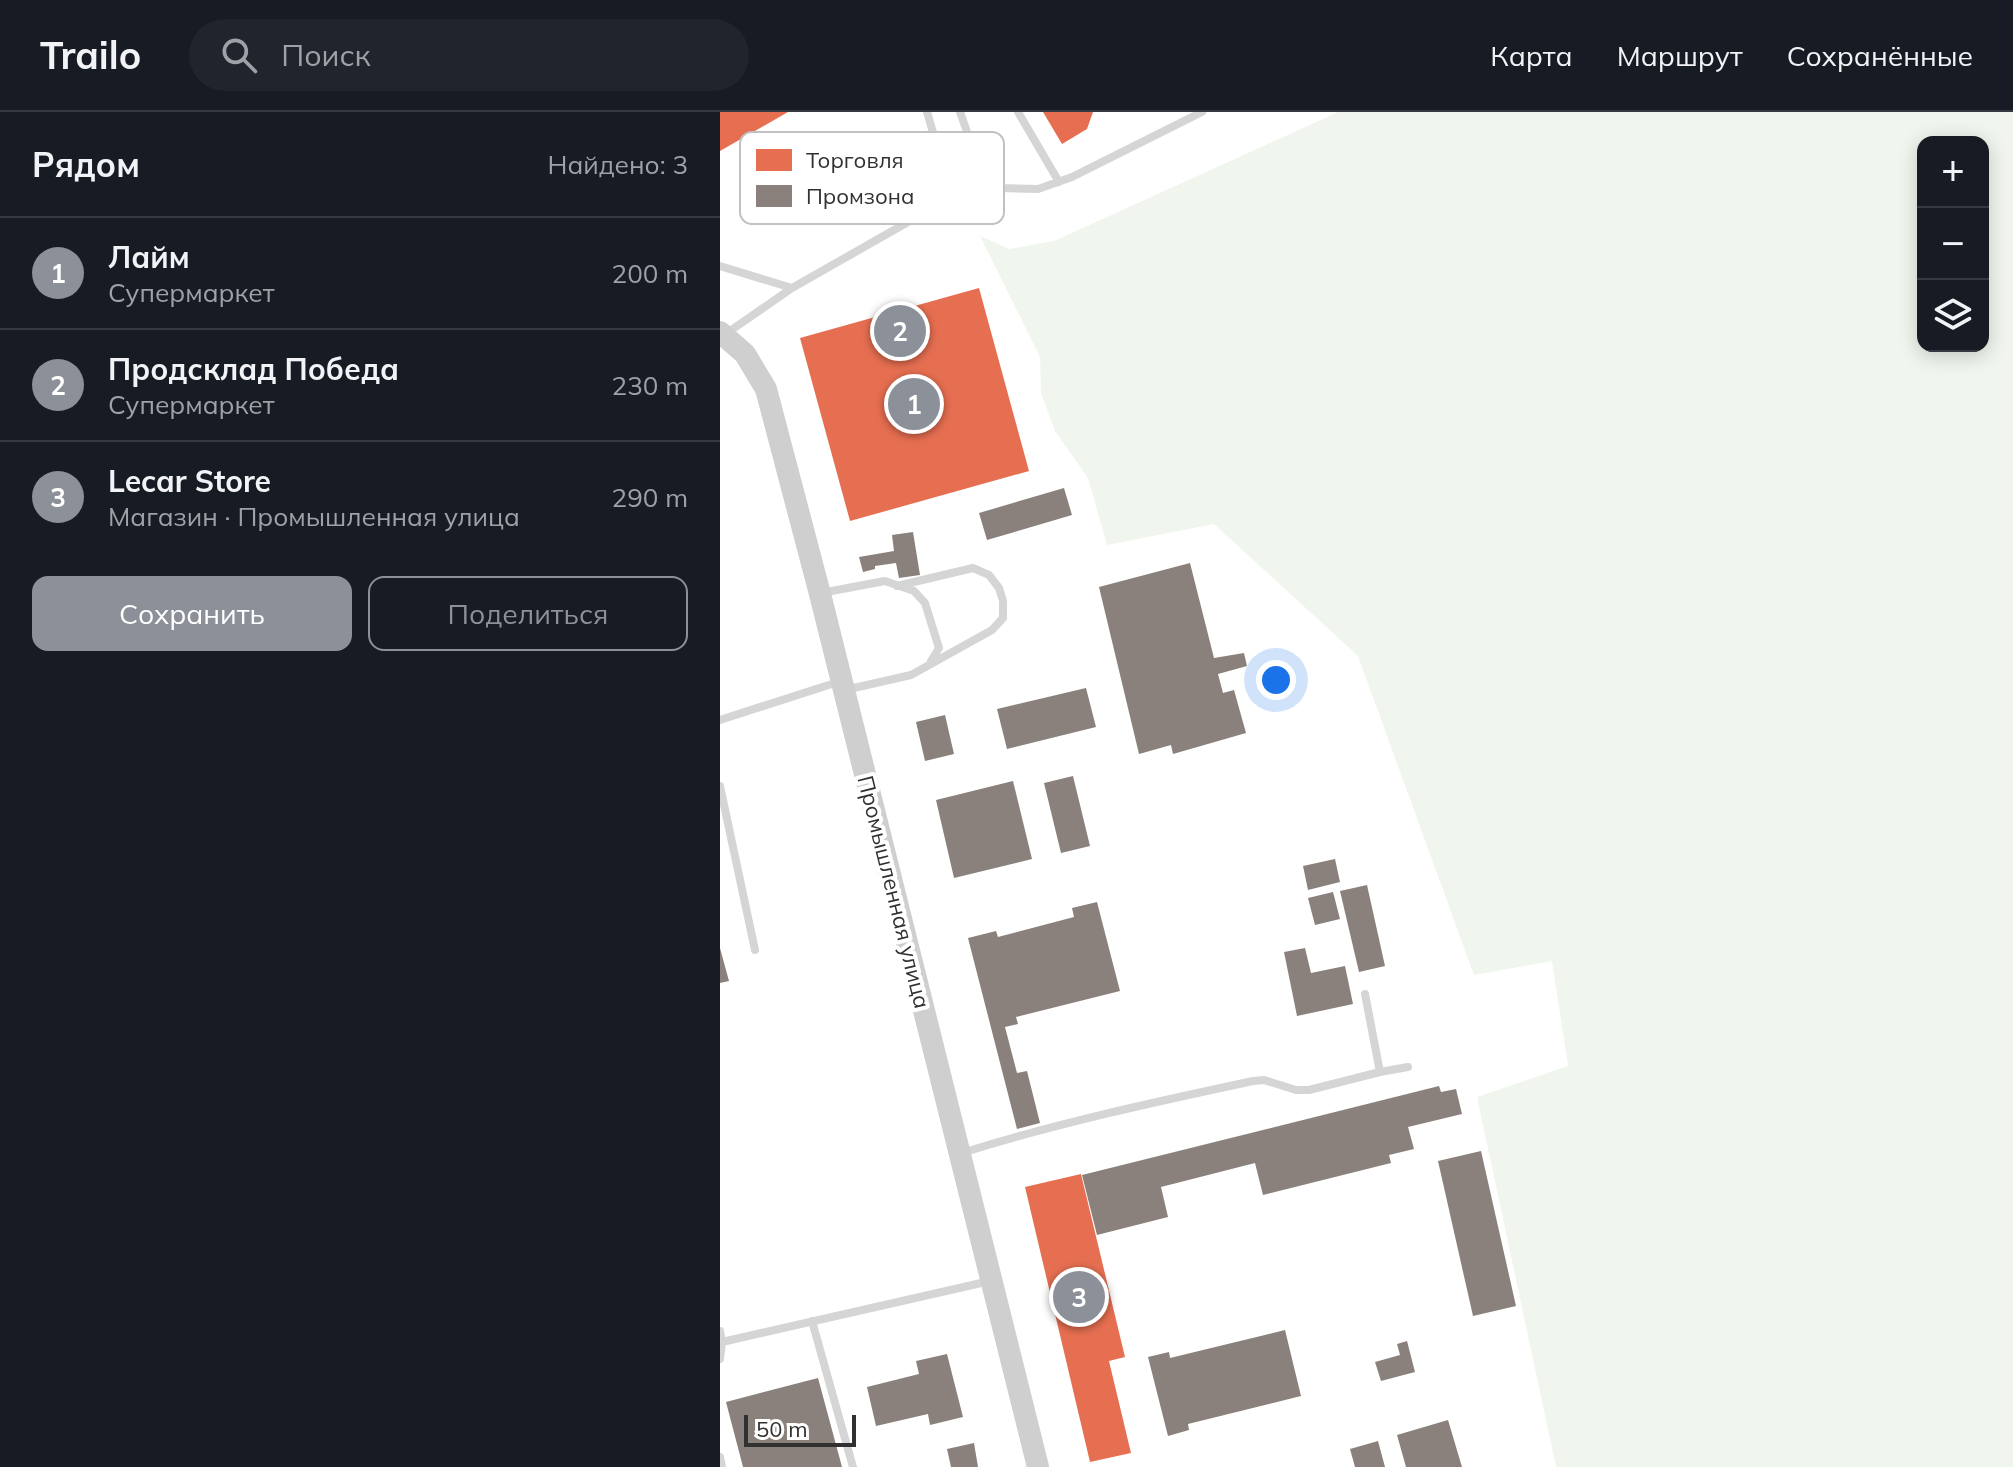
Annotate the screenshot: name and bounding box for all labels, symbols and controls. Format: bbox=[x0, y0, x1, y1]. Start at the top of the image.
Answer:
search box bbox=[189, 19, 749, 91]
text: Trailo bbox=[40, 31, 141, 79]
icon: search bbox=[217, 33, 261, 77]
text: Поиск bbox=[281, 36, 371, 74]
text: Карта bbox=[1490, 38, 1573, 73]
text: Маршрут bbox=[1617, 38, 1743, 73]
text: Сохранённые bbox=[1787, 38, 1973, 73]
legend bbox=[740, 132, 1004, 224]
map controls bbox=[1917, 136, 1989, 352]
button: + bbox=[1917, 136, 1989, 208]
text: Рядом bbox=[32, 143, 140, 186]
text: Торговля bbox=[806, 146, 904, 174]
text: Найдено: 3 bbox=[548, 148, 688, 181]
text: Промзона bbox=[806, 182, 914, 210]
button: − bbox=[1917, 208, 1989, 280]
text: Лайм bbox=[108, 238, 190, 276]
text: 1 bbox=[50, 257, 66, 290]
text: 200 m bbox=[612, 257, 688, 290]
text: Супермаркет bbox=[108, 276, 275, 309]
button: layers bbox=[1917, 280, 1989, 352]
pin: 2 bbox=[874, 301, 926, 361]
text: Продсклад Победа bbox=[108, 350, 399, 388]
text: 2 bbox=[50, 369, 66, 402]
text: 230 m bbox=[612, 369, 688, 402]
pin: 1 bbox=[888, 374, 940, 434]
text: Супермаркет bbox=[108, 388, 275, 421]
text: Lecar Store bbox=[108, 462, 271, 500]
text: 3 bbox=[50, 481, 66, 514]
text: 290 m bbox=[612, 481, 688, 514]
text: Магазин · Промышленная улица bbox=[108, 500, 520, 533]
button: Сохранить bbox=[32, 576, 352, 651]
button: Поделиться bbox=[368, 576, 688, 651]
your location bbox=[1256, 660, 1296, 700]
street label: Промышленная улица bbox=[852, 773, 936, 1011]
pin: 3 bbox=[1053, 1267, 1105, 1327]
scale bar bbox=[744, 1411, 856, 1447]
text: 50 m bbox=[756, 1415, 807, 1443]

